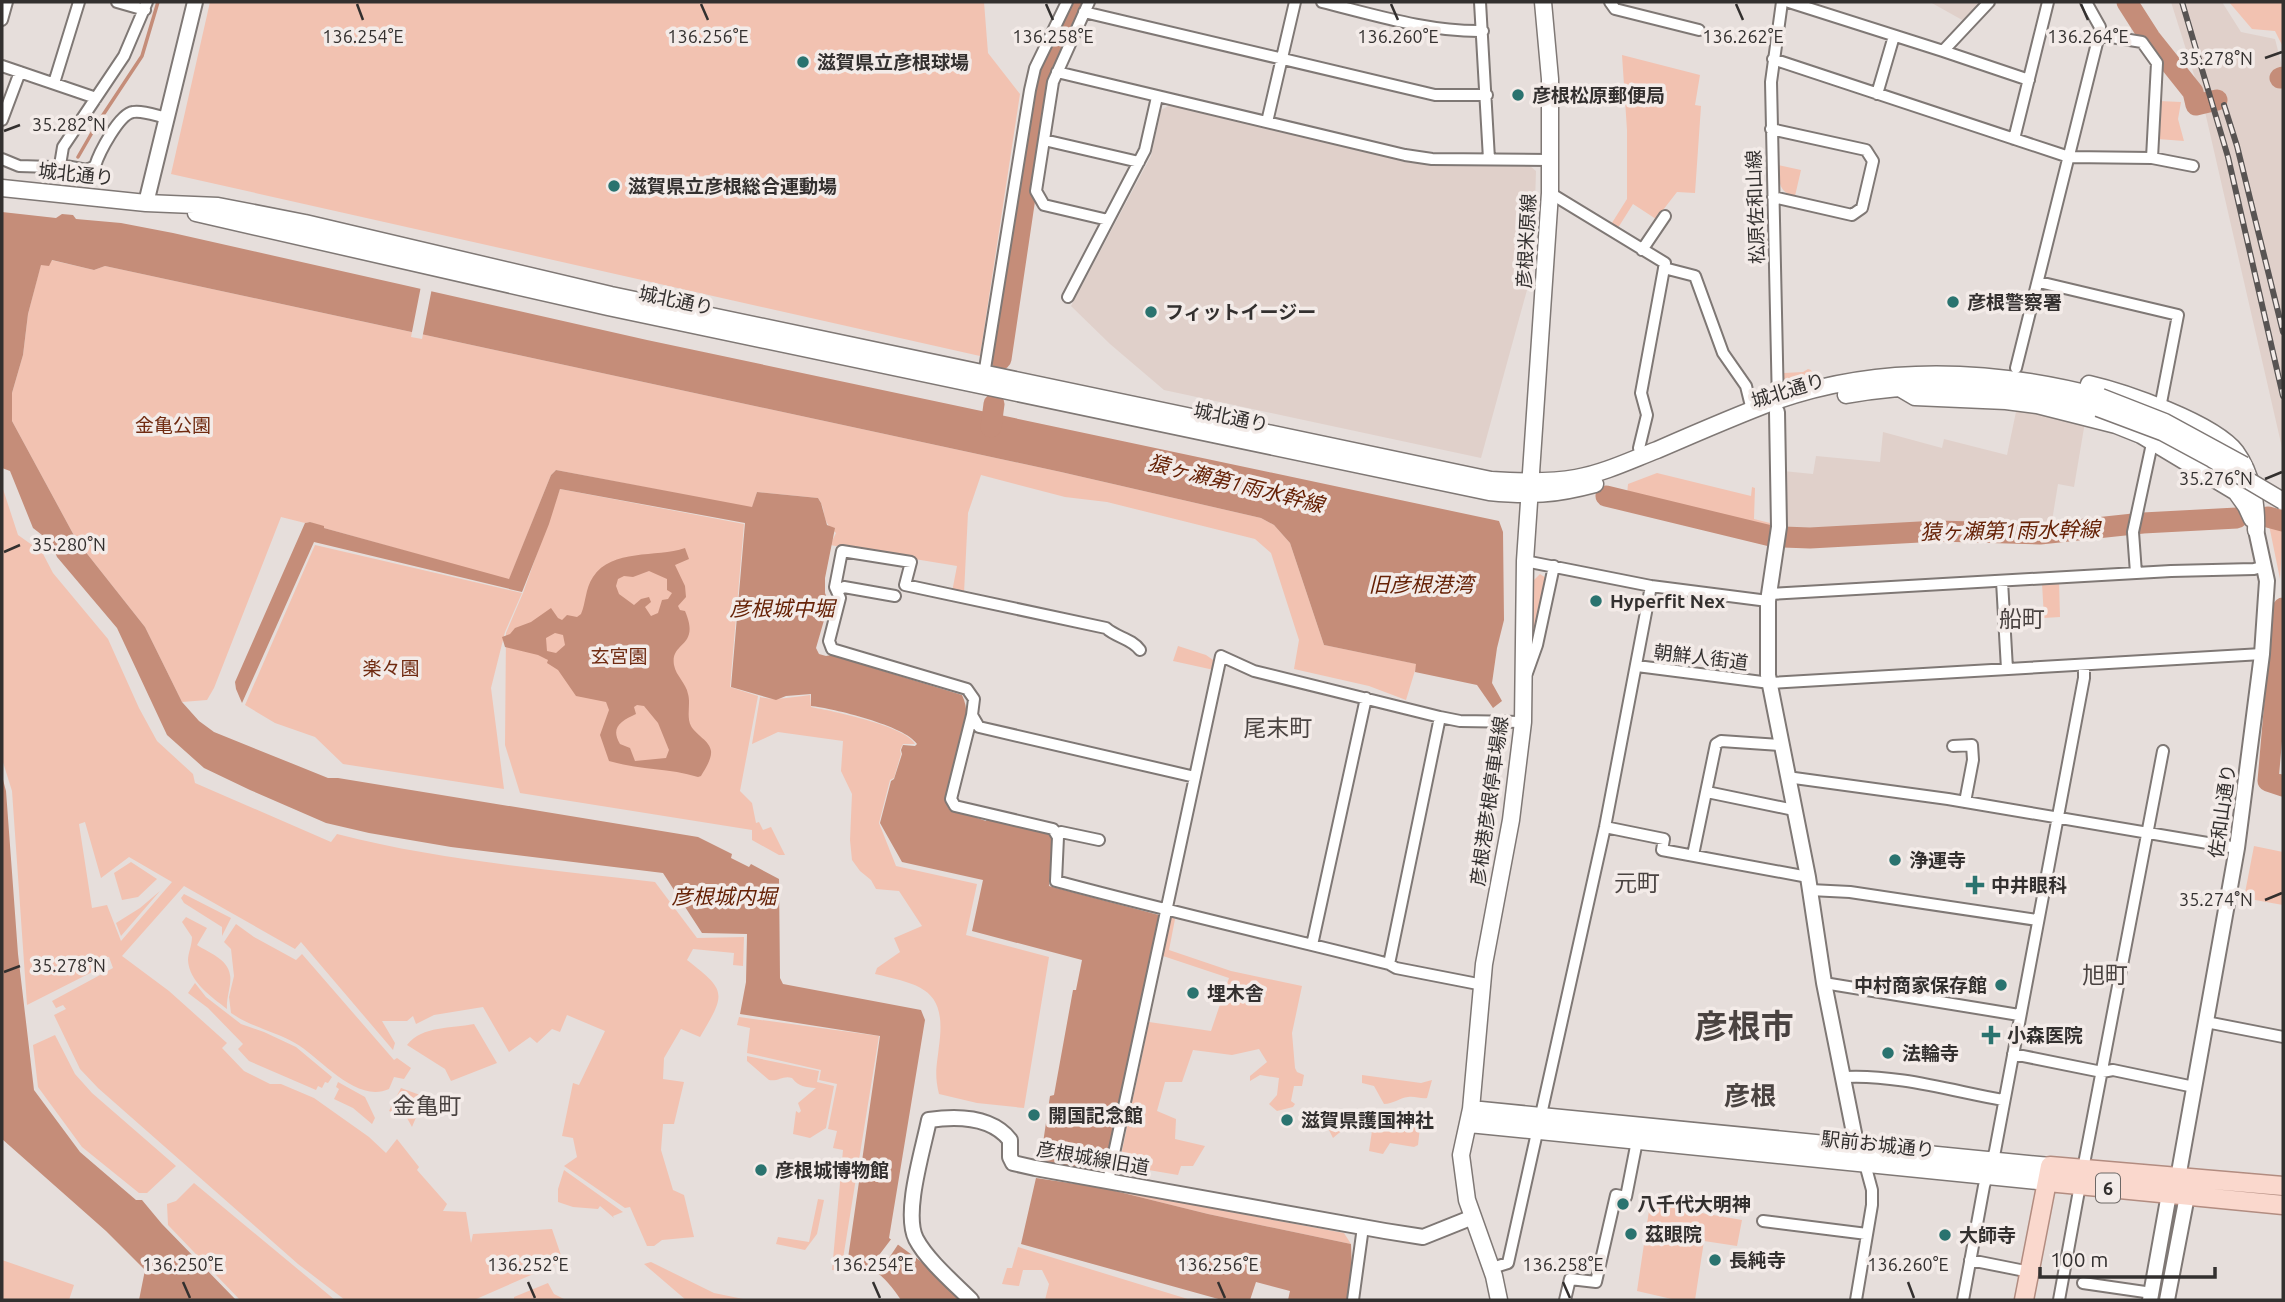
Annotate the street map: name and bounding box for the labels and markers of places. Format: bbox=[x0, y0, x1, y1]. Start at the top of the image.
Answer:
place label: 滋賀県立彦根球場 bbox=[817, 51, 969, 73]
marker: 滋賀県立彦根球場 bbox=[795, 54, 811, 70]
place label: 彦根松原郵便局 bbox=[1532, 84, 1665, 106]
marker: 彦根松原郵便局 bbox=[1510, 87, 1526, 103]
place label: 滋賀県立彦根総合運動場 bbox=[628, 175, 837, 197]
marker: 滋賀県立彦根総合運動場 bbox=[606, 178, 622, 194]
place label: 彦根警察署 bbox=[1967, 291, 2062, 313]
marker: 彦根警察署 bbox=[1945, 294, 1961, 310]
place label: フィットイージー bbox=[1165, 301, 1316, 323]
marker: フィットイージー bbox=[1143, 304, 1159, 320]
place label: Hyperfit Nex bbox=[1610, 590, 1726, 612]
marker: Hyperfit Nex bbox=[1588, 593, 1604, 609]
place label: 浄運寺 bbox=[1909, 849, 1966, 871]
marker: 浄運寺 bbox=[1887, 852, 1903, 868]
place label: 中井眼科 bbox=[1991, 874, 2067, 896]
marker: 中井眼科 bbox=[1965, 875, 1985, 895]
place label: 中村商家保存館 bbox=[1854, 974, 1987, 996]
marker: 中村商家保存館 bbox=[1993, 977, 2009, 993]
place label: 埋木舎 bbox=[1207, 982, 1264, 1004]
marker: 埋木舎 bbox=[1185, 985, 1201, 1001]
place label: 小森医院 bbox=[2007, 1024, 2083, 1046]
marker: 小森医院 bbox=[1981, 1025, 2001, 1045]
place label: 法輪寺 bbox=[1902, 1042, 1959, 1064]
marker: 法輪寺 bbox=[1880, 1045, 1896, 1061]
place label: 開国記念館 bbox=[1048, 1104, 1143, 1126]
marker: 開国記念館 bbox=[1026, 1107, 1042, 1123]
place label: 滋賀県護国神社 bbox=[1301, 1109, 1434, 1131]
marker: 滋賀県護国神社 bbox=[1279, 1112, 1295, 1128]
place label: 彦根城博物館 bbox=[775, 1159, 889, 1181]
marker: 彦根城博物館 bbox=[753, 1162, 769, 1178]
place label: 八千代大明神 bbox=[1637, 1193, 1751, 1215]
marker: 八千代大明神 bbox=[1615, 1196, 1631, 1212]
place label: 茲眼院 bbox=[1645, 1223, 1702, 1245]
place label: 大師寺 bbox=[1959, 1224, 2016, 1246]
marker: 茲眼院 bbox=[1623, 1226, 1639, 1242]
marker: 大師寺 bbox=[1937, 1227, 1953, 1243]
place label: 長純寺 bbox=[1729, 1249, 1786, 1271]
marker: 長純寺 bbox=[1707, 1252, 1723, 1268]

